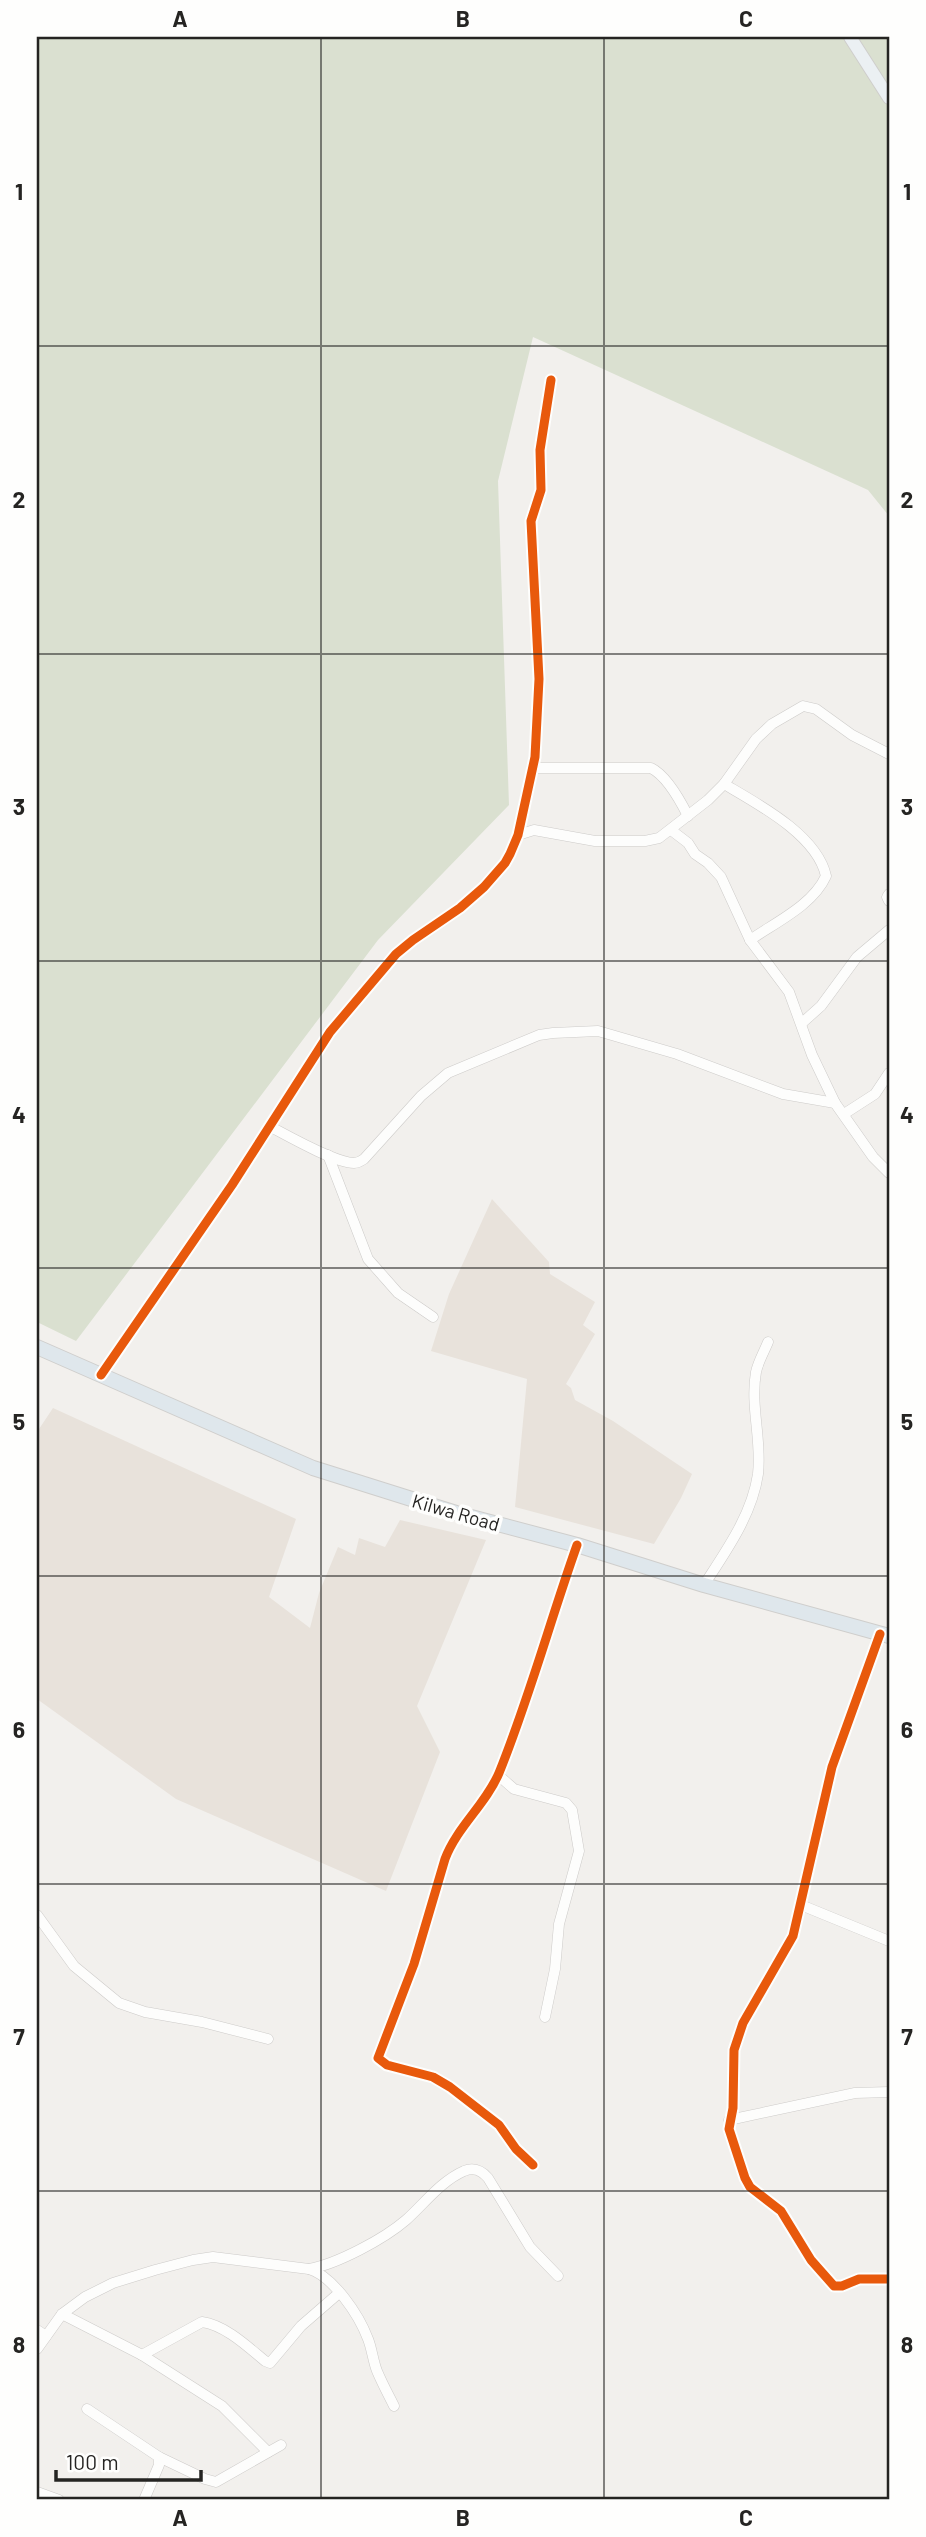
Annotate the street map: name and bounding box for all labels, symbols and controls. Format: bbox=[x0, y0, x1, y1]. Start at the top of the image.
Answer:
text: A bbox=[172, 4, 188, 32]
text: B bbox=[456, 4, 470, 32]
text: C bbox=[739, 4, 753, 32]
text: 1 bbox=[15, 177, 23, 205]
text: 1 bbox=[903, 177, 911, 205]
text: 2 bbox=[13, 485, 25, 513]
text: 2 bbox=[901, 485, 913, 513]
text: 3 bbox=[13, 792, 25, 820]
text: 3 bbox=[901, 792, 913, 820]
text: 4 bbox=[12, 1100, 26, 1128]
text: 4 bbox=[900, 1100, 914, 1128]
text: 5 bbox=[13, 1407, 25, 1435]
text: 5 bbox=[901, 1407, 913, 1435]
street label: Kilwa Road bbox=[410, 1489, 502, 1535]
text: 6 bbox=[13, 1715, 25, 1743]
text: 6 bbox=[901, 1715, 913, 1743]
text: 7 bbox=[13, 2022, 25, 2050]
text: 7 bbox=[901, 2022, 913, 2050]
text: 8 bbox=[13, 2330, 25, 2358]
text: 8 bbox=[901, 2330, 913, 2358]
scale bar bbox=[56, 2439, 201, 2483]
text: 100 m bbox=[66, 2449, 119, 2474]
text: A bbox=[172, 2503, 188, 2531]
text: B bbox=[456, 2503, 470, 2531]
text: C bbox=[739, 2503, 753, 2531]

